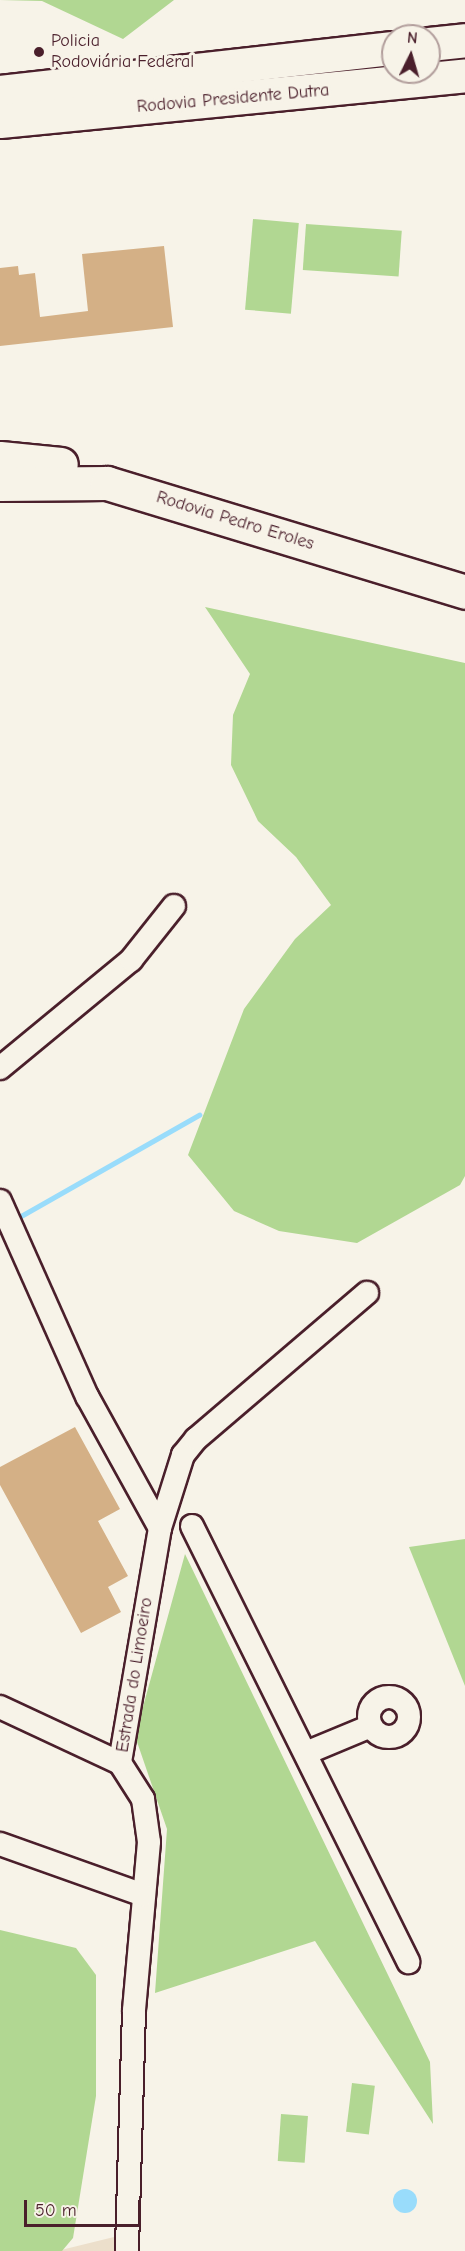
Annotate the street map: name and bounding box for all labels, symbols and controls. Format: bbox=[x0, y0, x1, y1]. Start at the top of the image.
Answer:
north arrow bbox=[381, 24, 441, 84]
text: N bbox=[406, 29, 418, 47]
place label: Policia Rodoviária Federal bbox=[51, 31, 194, 74]
marker: Policia Rodoviária Federal bbox=[32, 45, 46, 59]
street label: Rodovia Presidente Dutra bbox=[136, 80, 330, 118]
street label: Rodovia Pedro Eroles bbox=[154, 487, 316, 555]
street label: Estrada do Limoeiro bbox=[112, 1596, 158, 1754]
scale bar bbox=[27, 2188, 144, 2226]
text: 50 m bbox=[35, 2200, 77, 2221]

